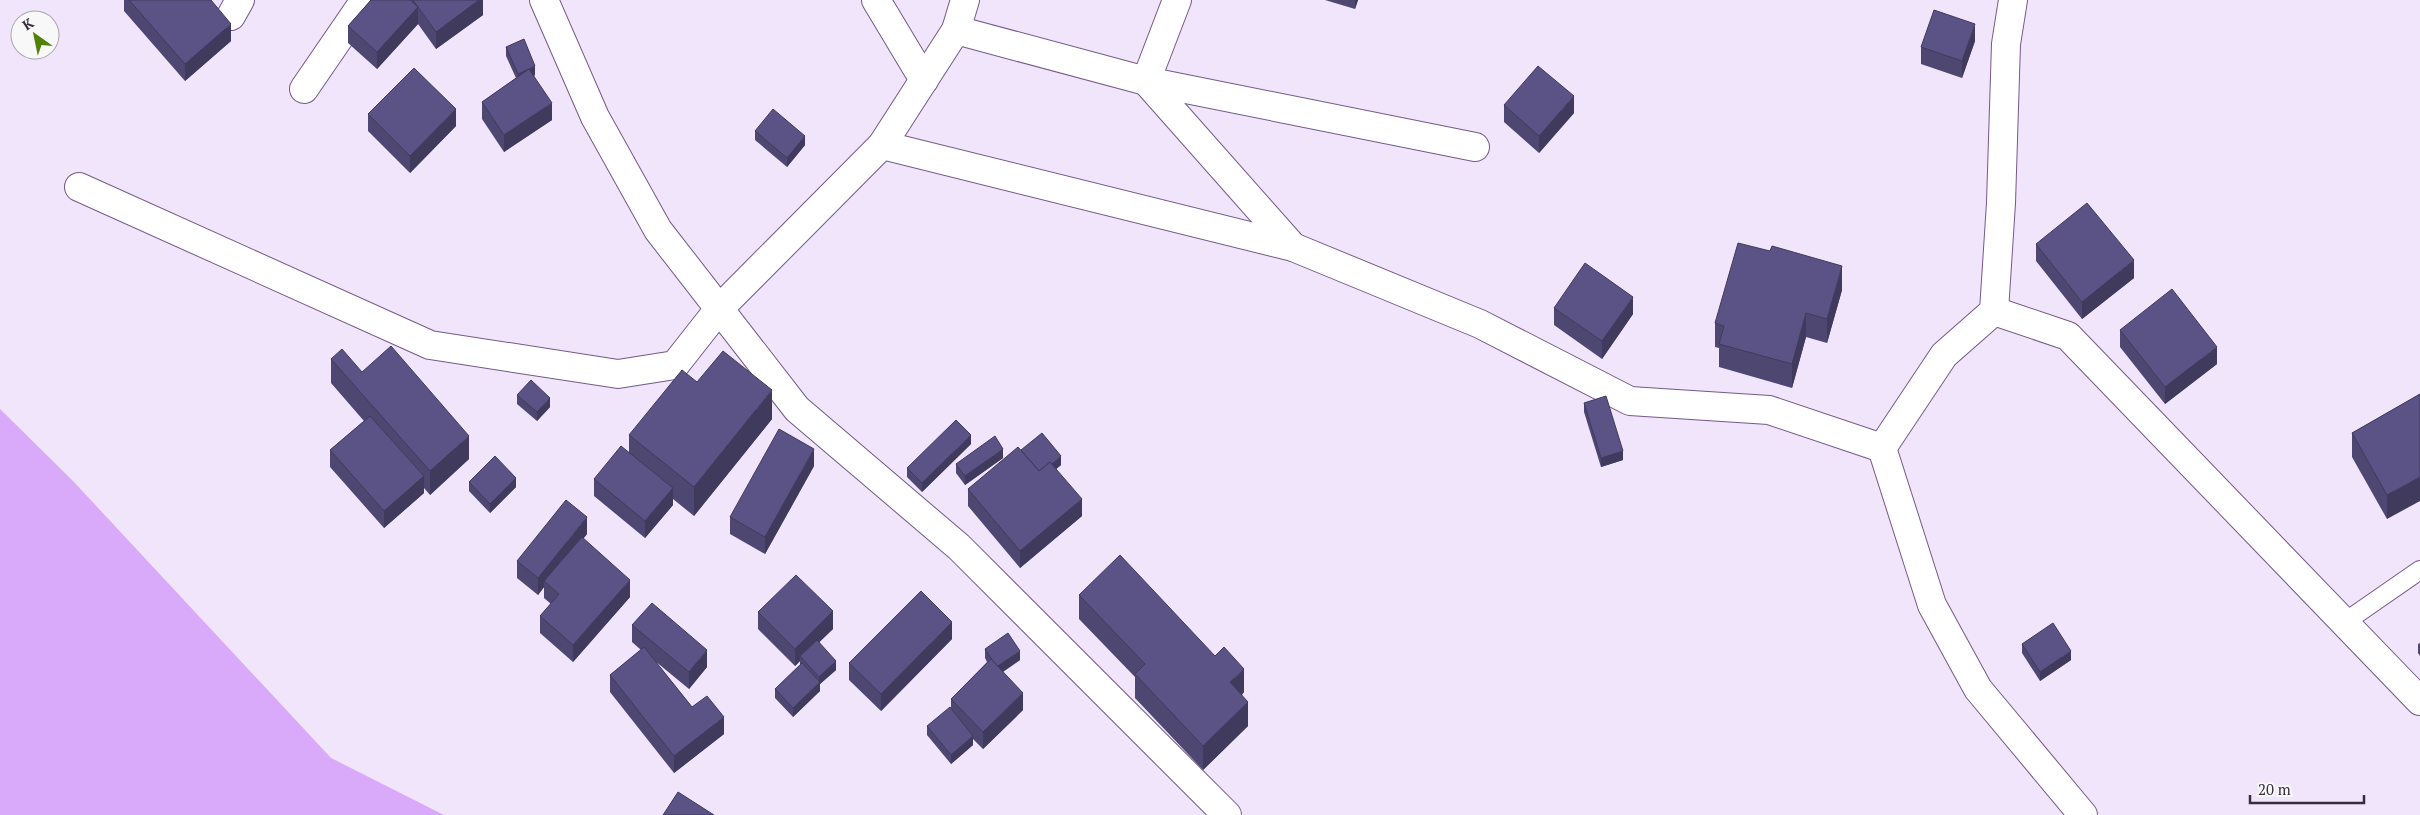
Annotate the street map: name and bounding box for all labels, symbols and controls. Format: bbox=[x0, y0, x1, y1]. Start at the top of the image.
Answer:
north arrow bbox=[10, 10, 60, 60]
text: K bbox=[18, 13, 37, 34]
scale bar bbox=[2250, 772, 2364, 804]
text: 20 m bbox=[2258, 779, 2291, 799]

